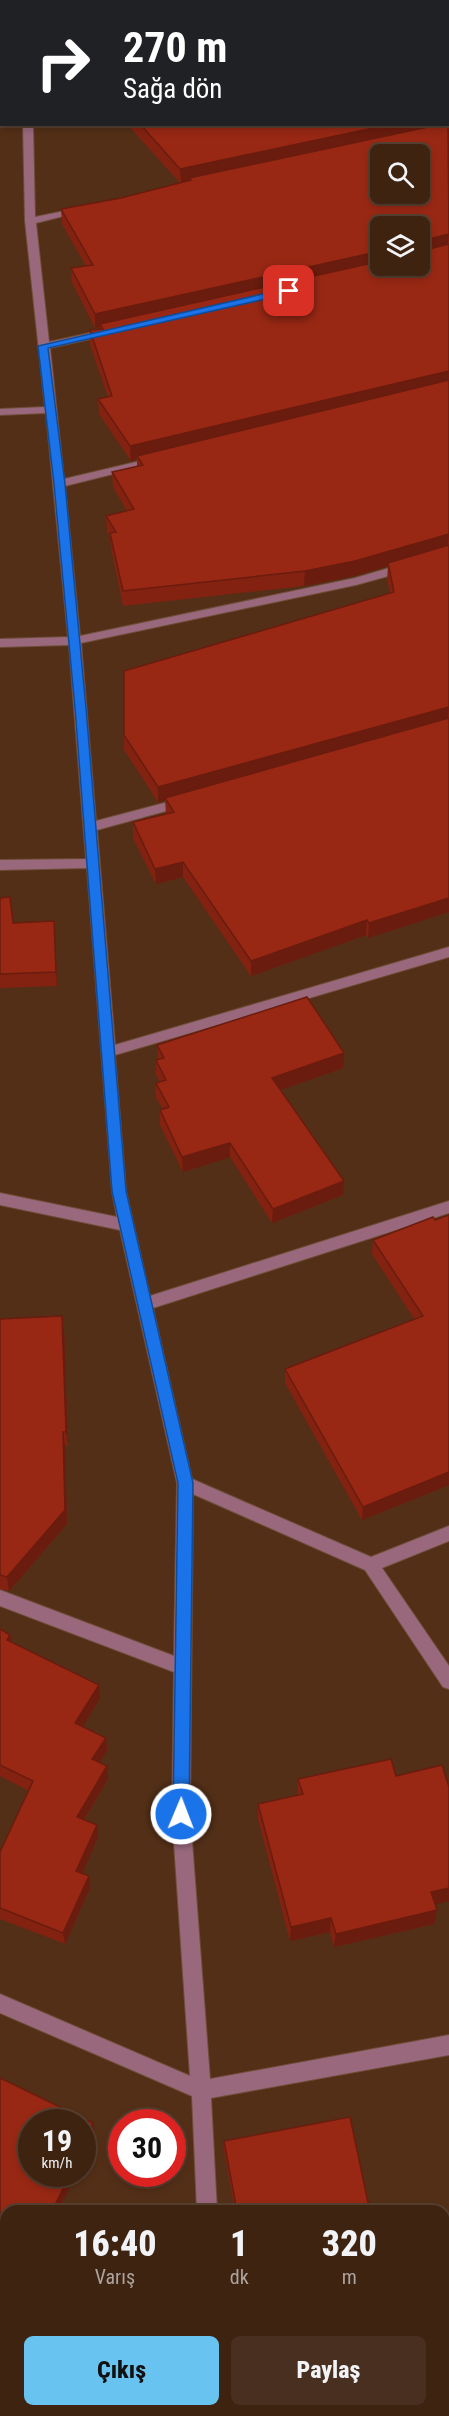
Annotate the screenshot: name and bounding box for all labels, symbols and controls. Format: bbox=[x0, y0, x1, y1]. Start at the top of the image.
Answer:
text: 270 m bbox=[123, 23, 228, 72]
icon: right bbox=[24, 24, 102, 102]
text: Sağa dön bbox=[123, 73, 222, 105]
map controls bbox=[370, 144, 430, 276]
button: search bbox=[370, 144, 430, 204]
button: layers bbox=[370, 216, 430, 276]
pin bbox=[263, 265, 314, 316]
icon: arrive bbox=[272, 274, 305, 307]
position arrow bbox=[149, 1782, 213, 1846]
speed limit sign: 30 bbox=[108, 2109, 186, 2187]
text: 19 bbox=[42, 2123, 72, 2158]
text: km/h bbox=[42, 2154, 72, 2172]
text: 16:40 bbox=[73, 2223, 157, 2265]
text: 1 bbox=[230, 2223, 248, 2265]
text: 320 bbox=[322, 2223, 377, 2265]
text: Varış bbox=[95, 2265, 135, 2289]
text: dk bbox=[230, 2265, 249, 2289]
text: m bbox=[342, 2265, 357, 2289]
button: Çıkış bbox=[24, 2336, 219, 2405]
button: Paylaş bbox=[231, 2336, 426, 2405]

